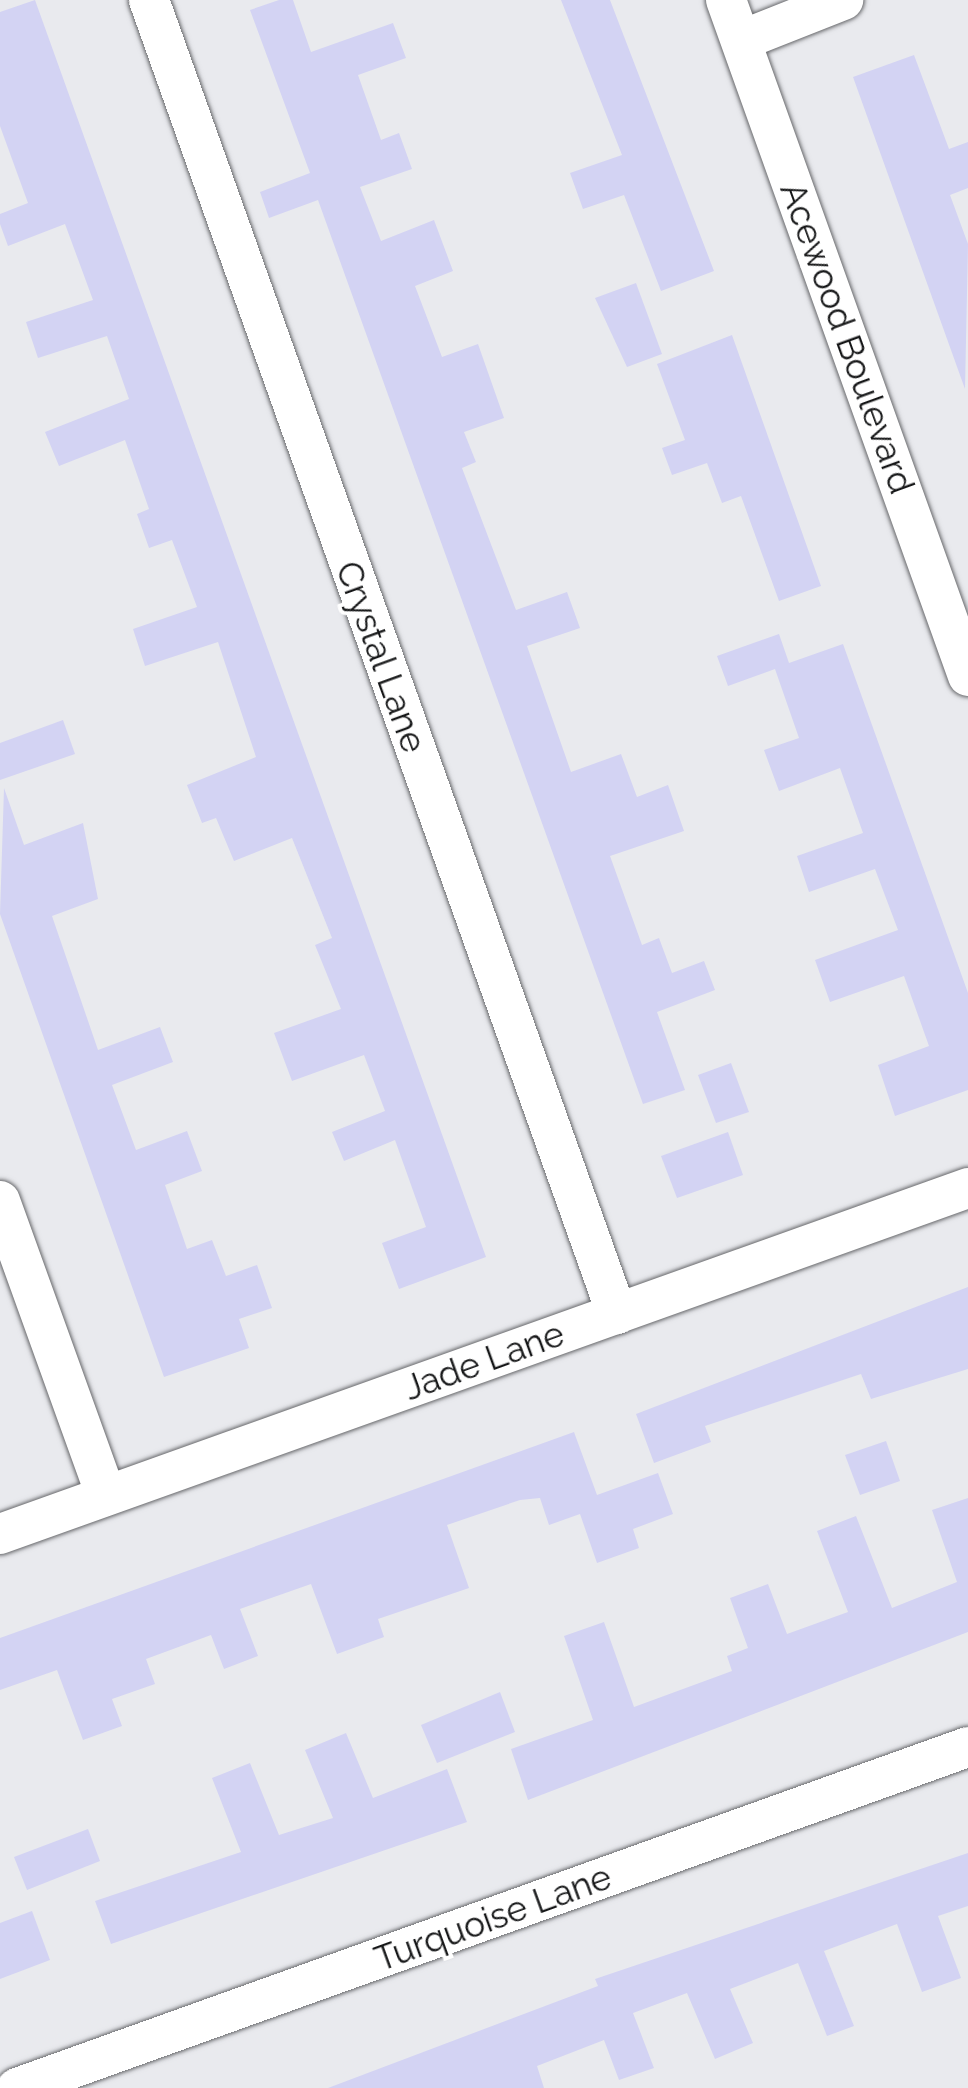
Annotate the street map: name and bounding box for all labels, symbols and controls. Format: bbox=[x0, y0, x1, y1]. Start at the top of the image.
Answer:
street label: Acewood Boulevard bbox=[771, 177, 923, 499]
street label: Crystal Lane bbox=[327, 555, 435, 759]
street label: Jade Lane bbox=[398, 1313, 570, 1409]
street label: Turquoise Lane bbox=[369, 1856, 617, 1980]

